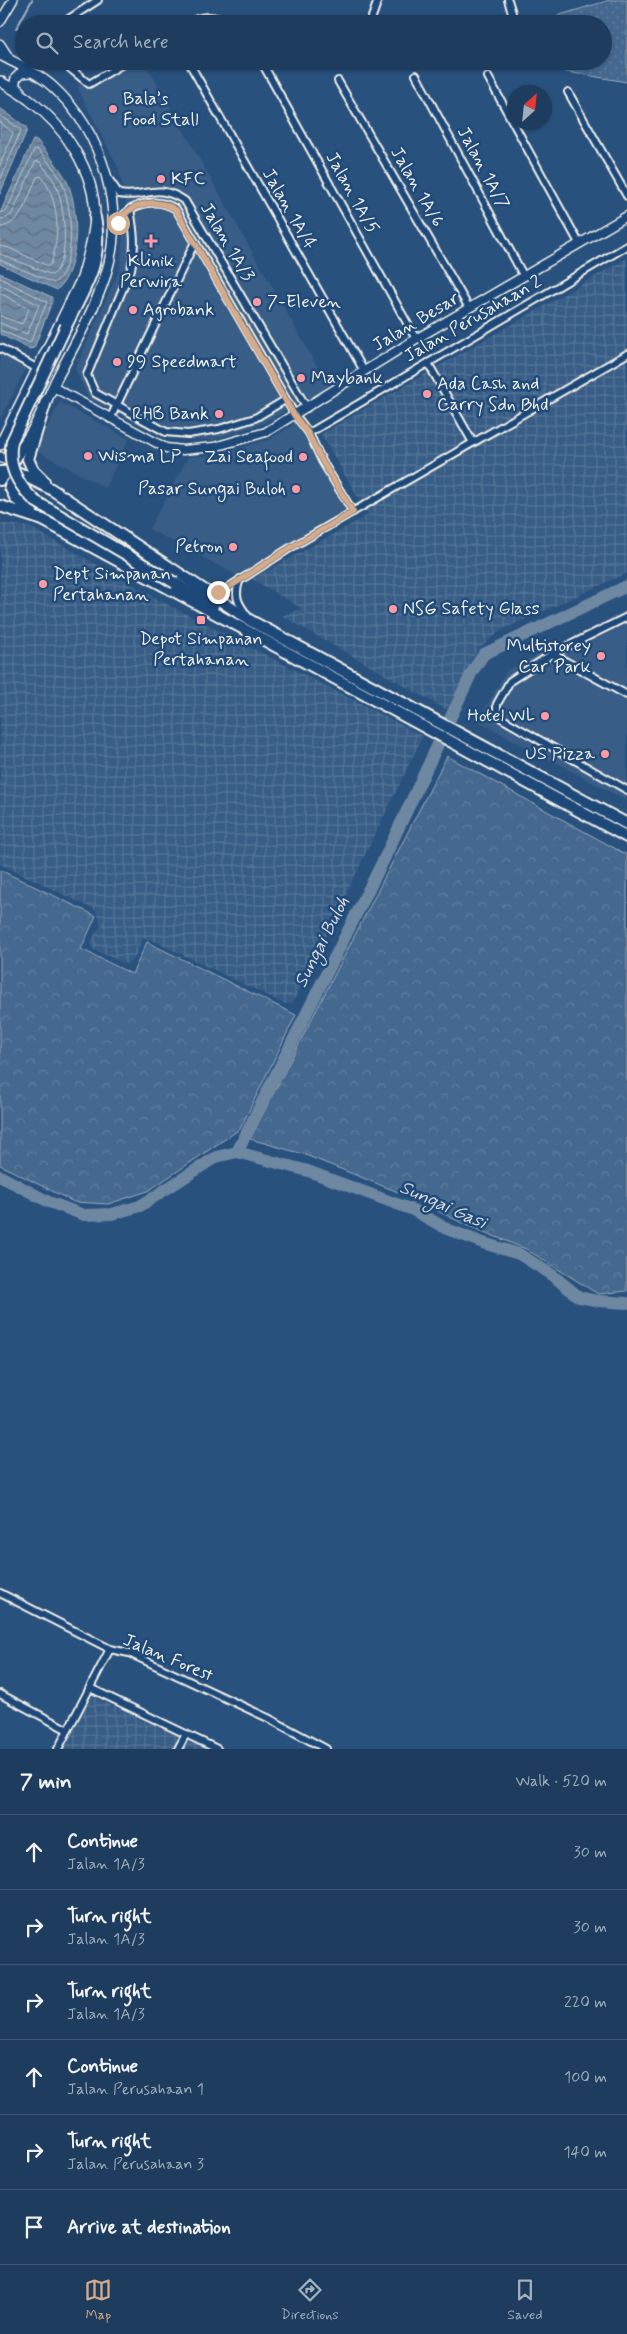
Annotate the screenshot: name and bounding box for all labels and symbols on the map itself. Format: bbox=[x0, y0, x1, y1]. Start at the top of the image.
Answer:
north arrow bbox=[507, 85, 552, 130]
place label: Bala’s Food Stall bbox=[123, 87, 199, 132]
marker: Bala’s Food Stall bbox=[107, 103, 119, 115]
street label: Jalan 1A/7 bbox=[451, 122, 515, 214]
street label: Jalan 1A/6 bbox=[384, 143, 450, 231]
street label: Jalan 1A/5 bbox=[320, 148, 384, 238]
street label: Jalan 1A/4 bbox=[256, 164, 322, 254]
place label: KFC bbox=[171, 167, 205, 191]
marker: KFC bbox=[155, 173, 167, 185]
street label: Jalan 1A/3 bbox=[194, 198, 260, 286]
route start bbox=[107, 212, 130, 235]
marker: Klinik Perwira bbox=[144, 234, 158, 248]
place label: Klinik Perwira bbox=[120, 249, 182, 294]
street label: Jalan Perusahaan 2 bbox=[400, 270, 546, 368]
street label: Jalan Besar bbox=[368, 286, 464, 357]
place label: 7-Eleven bbox=[267, 290, 341, 314]
marker: 7-Eleven bbox=[251, 296, 263, 308]
place label: Agrobank bbox=[143, 298, 214, 322]
marker: Agrobank bbox=[127, 304, 139, 316]
place label: 99 Speedmart bbox=[127, 350, 237, 374]
marker: 99 Speedmart bbox=[111, 356, 123, 368]
place label: Maybank bbox=[311, 366, 383, 390]
marker: Maybank bbox=[295, 372, 307, 384]
place label: Ada Cash and Carry Sdn Bhd bbox=[437, 372, 548, 417]
marker: Ada Cash and Carry Sdn Bhd bbox=[421, 388, 433, 400]
place label: RHB Bank bbox=[132, 402, 209, 426]
marker: RHB Bank bbox=[213, 408, 225, 420]
place label: Wisma LP bbox=[98, 444, 182, 468]
place label: Zai Seafood bbox=[204, 445, 293, 471]
marker: Wisma LP bbox=[82, 450, 94, 462]
marker: Zai Seafood bbox=[297, 451, 309, 463]
place label: Pasar Sungai Buloh bbox=[138, 477, 286, 502]
marker: Pasar Sungai Buloh bbox=[290, 483, 302, 495]
place label: Petron bbox=[175, 535, 223, 559]
marker: Petron bbox=[227, 541, 239, 553]
place label: Dept Simpanan Pertahanan bbox=[53, 562, 171, 607]
marker: Dept Simpanan Pertahanan bbox=[37, 578, 49, 590]
route end bbox=[207, 581, 230, 604]
place label: NSG Safety Glass bbox=[403, 597, 539, 621]
marker: NSG Safety Glass bbox=[387, 603, 399, 615]
marker: Depot Simpanan Pertahanan bbox=[195, 614, 207, 626]
place label: Depot Simpanan Pertahanan bbox=[139, 627, 263, 672]
place label: Multistorey Car Park bbox=[507, 634, 591, 679]
marker: Multistorey Car Park bbox=[595, 650, 607, 662]
place label: Hotel WL bbox=[467, 704, 535, 728]
marker: Hotel WL bbox=[539, 710, 551, 722]
place label: US Pizza bbox=[525, 742, 595, 766]
marker: US Pizza bbox=[599, 748, 611, 760]
water label: Sungai Buloh bbox=[288, 892, 357, 993]
water label: Sungai Gasi bbox=[395, 1175, 492, 1238]
street label: Jalan Forest bbox=[119, 1628, 217, 1688]

